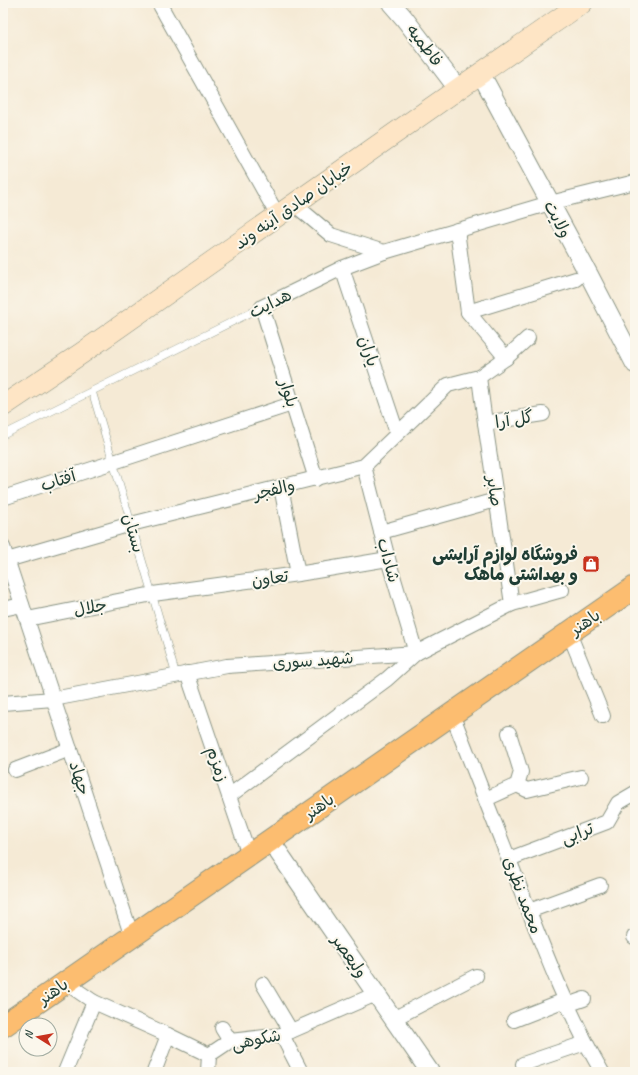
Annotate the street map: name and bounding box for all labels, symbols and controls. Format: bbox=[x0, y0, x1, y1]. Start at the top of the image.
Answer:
street label: فاطمیه bbox=[402, 20, 447, 71]
street label: خیابان صادق آینه وند bbox=[230, 157, 357, 254]
street label: ولایت bbox=[539, 197, 576, 241]
street label: هدایت bbox=[245, 284, 295, 323]
street label: یاران bbox=[354, 333, 384, 369]
street label: بلوار bbox=[273, 374, 303, 410]
street label: گل آرا bbox=[493, 406, 535, 433]
street label: آفتاب bbox=[38, 465, 79, 496]
street label: صابر bbox=[482, 472, 507, 508]
street label: والفجر bbox=[249, 474, 297, 505]
street label: بستان bbox=[118, 511, 149, 555]
street label: شاداب bbox=[373, 536, 404, 585]
place label: فروشگاه لوازم آرایشی و بهداشتی ماهک bbox=[432, 544, 578, 586]
shop icon: فروشگاه لوازم آرایشی و بهداشتی ماهک bbox=[581, 554, 601, 574]
street label: تعاون bbox=[250, 565, 291, 591]
street label: جلال bbox=[72, 594, 109, 621]
street label: باهنر bbox=[565, 605, 604, 641]
street label: شهید سوری bbox=[272, 647, 354, 674]
street label: زمزم bbox=[200, 744, 233, 785]
street label: جهاد bbox=[64, 758, 95, 798]
street label: باهنر bbox=[299, 789, 338, 825]
street label: ترابی bbox=[558, 817, 597, 849]
street label: محمد نظری bbox=[498, 854, 547, 937]
street label: ولیعصر bbox=[326, 929, 372, 982]
street label: باهنر bbox=[33, 974, 72, 1010]
north arrow bbox=[18, 1017, 58, 1057]
street label: شکوهی bbox=[230, 1024, 283, 1055]
text: N bbox=[21, 1028, 36, 1040]

